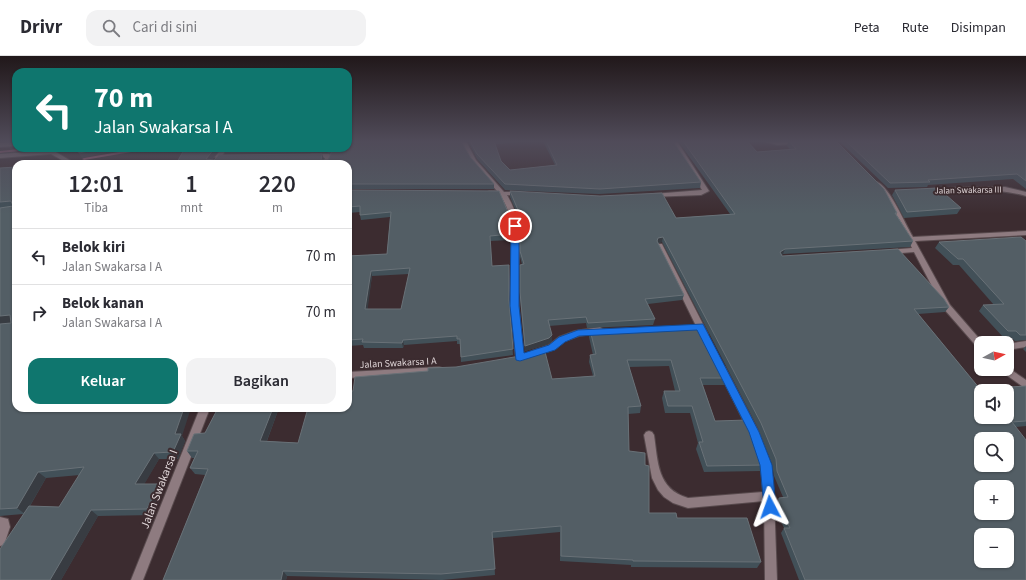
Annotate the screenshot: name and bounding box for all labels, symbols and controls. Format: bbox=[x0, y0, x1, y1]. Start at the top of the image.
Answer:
search box bbox=[86, 10, 366, 46]
text: Drivr bbox=[20, 14, 62, 41]
icon: search bbox=[100, 17, 122, 39]
text: Cari di sini bbox=[132, 17, 197, 38]
text: Peta bbox=[854, 18, 880, 38]
text: Rute bbox=[902, 18, 929, 38]
text: Disimpan bbox=[951, 18, 1006, 38]
text: 70 m bbox=[94, 78, 153, 118]
icon: left bbox=[28, 84, 80, 136]
text: Jalan Swakarsa I A bbox=[94, 115, 233, 140]
text: 12:01 bbox=[68, 167, 124, 202]
text: 1 bbox=[185, 167, 198, 202]
text: 220 bbox=[259, 167, 296, 202]
street label: Jalan Swakarsa III bbox=[934, 183, 1002, 198]
text: Tiba bbox=[84, 199, 108, 217]
text: mnt bbox=[180, 199, 203, 217]
text: m bbox=[272, 199, 283, 217]
pin bbox=[498, 209, 532, 243]
icon: arrive bbox=[504, 215, 526, 237]
text: Belok kiri bbox=[62, 237, 125, 258]
icon: left bbox=[28, 246, 50, 268]
text: 70 m bbox=[306, 246, 336, 267]
text: Jalan Swakarsa I A bbox=[62, 258, 162, 276]
text: Belok kanan bbox=[62, 293, 144, 314]
icon: right bbox=[28, 302, 50, 324]
text: 70 m bbox=[306, 302, 336, 323]
text: Jalan Swakarsa I A bbox=[62, 314, 162, 332]
north arrow bbox=[974, 336, 1014, 376]
map controls bbox=[974, 336, 1014, 568]
street label: Jalan Swakarsa I A bbox=[359, 354, 437, 372]
button: Keluar bbox=[28, 358, 178, 404]
button: Bagikan bbox=[186, 358, 336, 404]
button: sound bbox=[974, 384, 1014, 424]
button: search bbox=[974, 432, 1014, 472]
street label: Jalan Swakarsa I bbox=[137, 447, 182, 531]
button: + bbox=[974, 480, 1014, 520]
position arrow bbox=[749, 486, 791, 528]
button: − bbox=[974, 528, 1014, 568]

